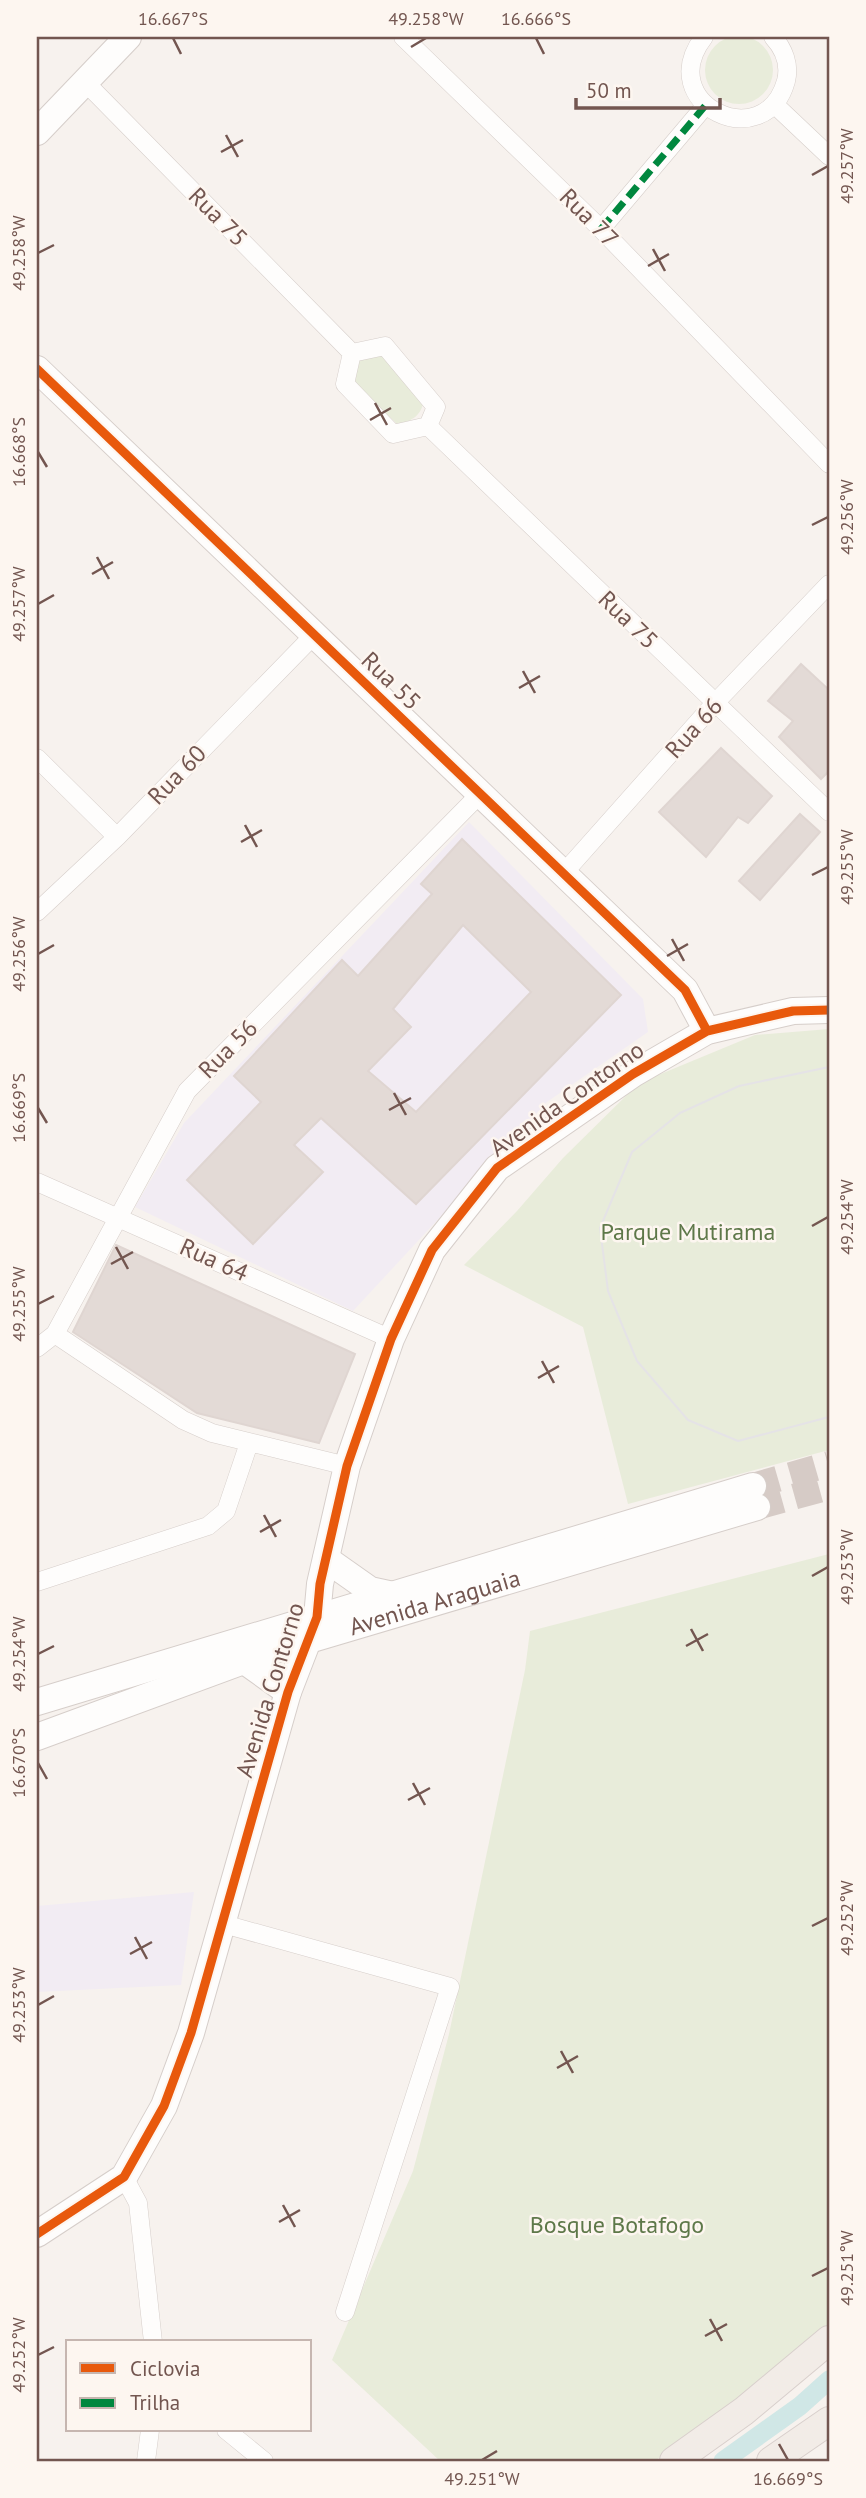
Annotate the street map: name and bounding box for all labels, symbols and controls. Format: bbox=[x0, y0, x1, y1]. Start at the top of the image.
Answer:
text: 16.667°S bbox=[138, 7, 208, 30]
text: 49.258°W bbox=[388, 7, 464, 30]
text: 16.666°S bbox=[501, 7, 571, 30]
scale bar bbox=[576, 66, 719, 110]
text: 50 m bbox=[586, 77, 632, 104]
text: 49.257°W bbox=[835, 128, 858, 204]
street label: Rua 75 bbox=[182, 180, 255, 253]
street label: Rua 77 bbox=[553, 181, 626, 254]
text: 49.258°W bbox=[7, 215, 30, 291]
text: 16.668°S bbox=[7, 417, 30, 487]
text: 49.256°W bbox=[835, 479, 858, 555]
text: 49.257°W bbox=[7, 566, 30, 642]
street label: Rua 75 bbox=[592, 584, 665, 656]
street label: Rua 55 bbox=[355, 645, 428, 717]
street label: Rua 66 bbox=[658, 691, 729, 765]
street label: Rua 60 bbox=[141, 738, 213, 811]
text: 49.255°W bbox=[835, 829, 858, 905]
text: 49.256°W bbox=[7, 916, 30, 992]
street label: Rua 56 bbox=[191, 1012, 264, 1085]
street label: Avenida Contorno bbox=[484, 1034, 650, 1163]
text: 16.669°S bbox=[7, 1073, 30, 1143]
text: 49.254°W bbox=[835, 1179, 858, 1255]
park label: Parque Mutirama bbox=[600, 1216, 776, 1247]
street label: Rua 64 bbox=[175, 1231, 253, 1288]
text: 49.255°W bbox=[7, 1266, 30, 1342]
text: 49.253°W bbox=[835, 1529, 858, 1605]
street label: Avenida Araguaia bbox=[345, 1562, 524, 1642]
street label: Avenida Contorno bbox=[228, 1599, 311, 1781]
text: 49.254°W bbox=[7, 1616, 30, 1692]
text: 16.670°S bbox=[7, 1728, 30, 1798]
text: 49.252°W bbox=[835, 1880, 858, 1956]
text: 49.253°W bbox=[7, 1967, 30, 2043]
park label: Bosque Botafogo bbox=[530, 2209, 704, 2240]
text: 49.251°W bbox=[835, 2230, 858, 2306]
text: 49.252°W bbox=[7, 2317, 30, 2393]
legend bbox=[66, 2340, 312, 2432]
text: Ciclovia bbox=[130, 2355, 200, 2382]
text: Trilha bbox=[130, 2389, 180, 2416]
text: 49.251°W bbox=[444, 2467, 520, 2490]
text: 16.669°S bbox=[753, 2467, 823, 2490]

